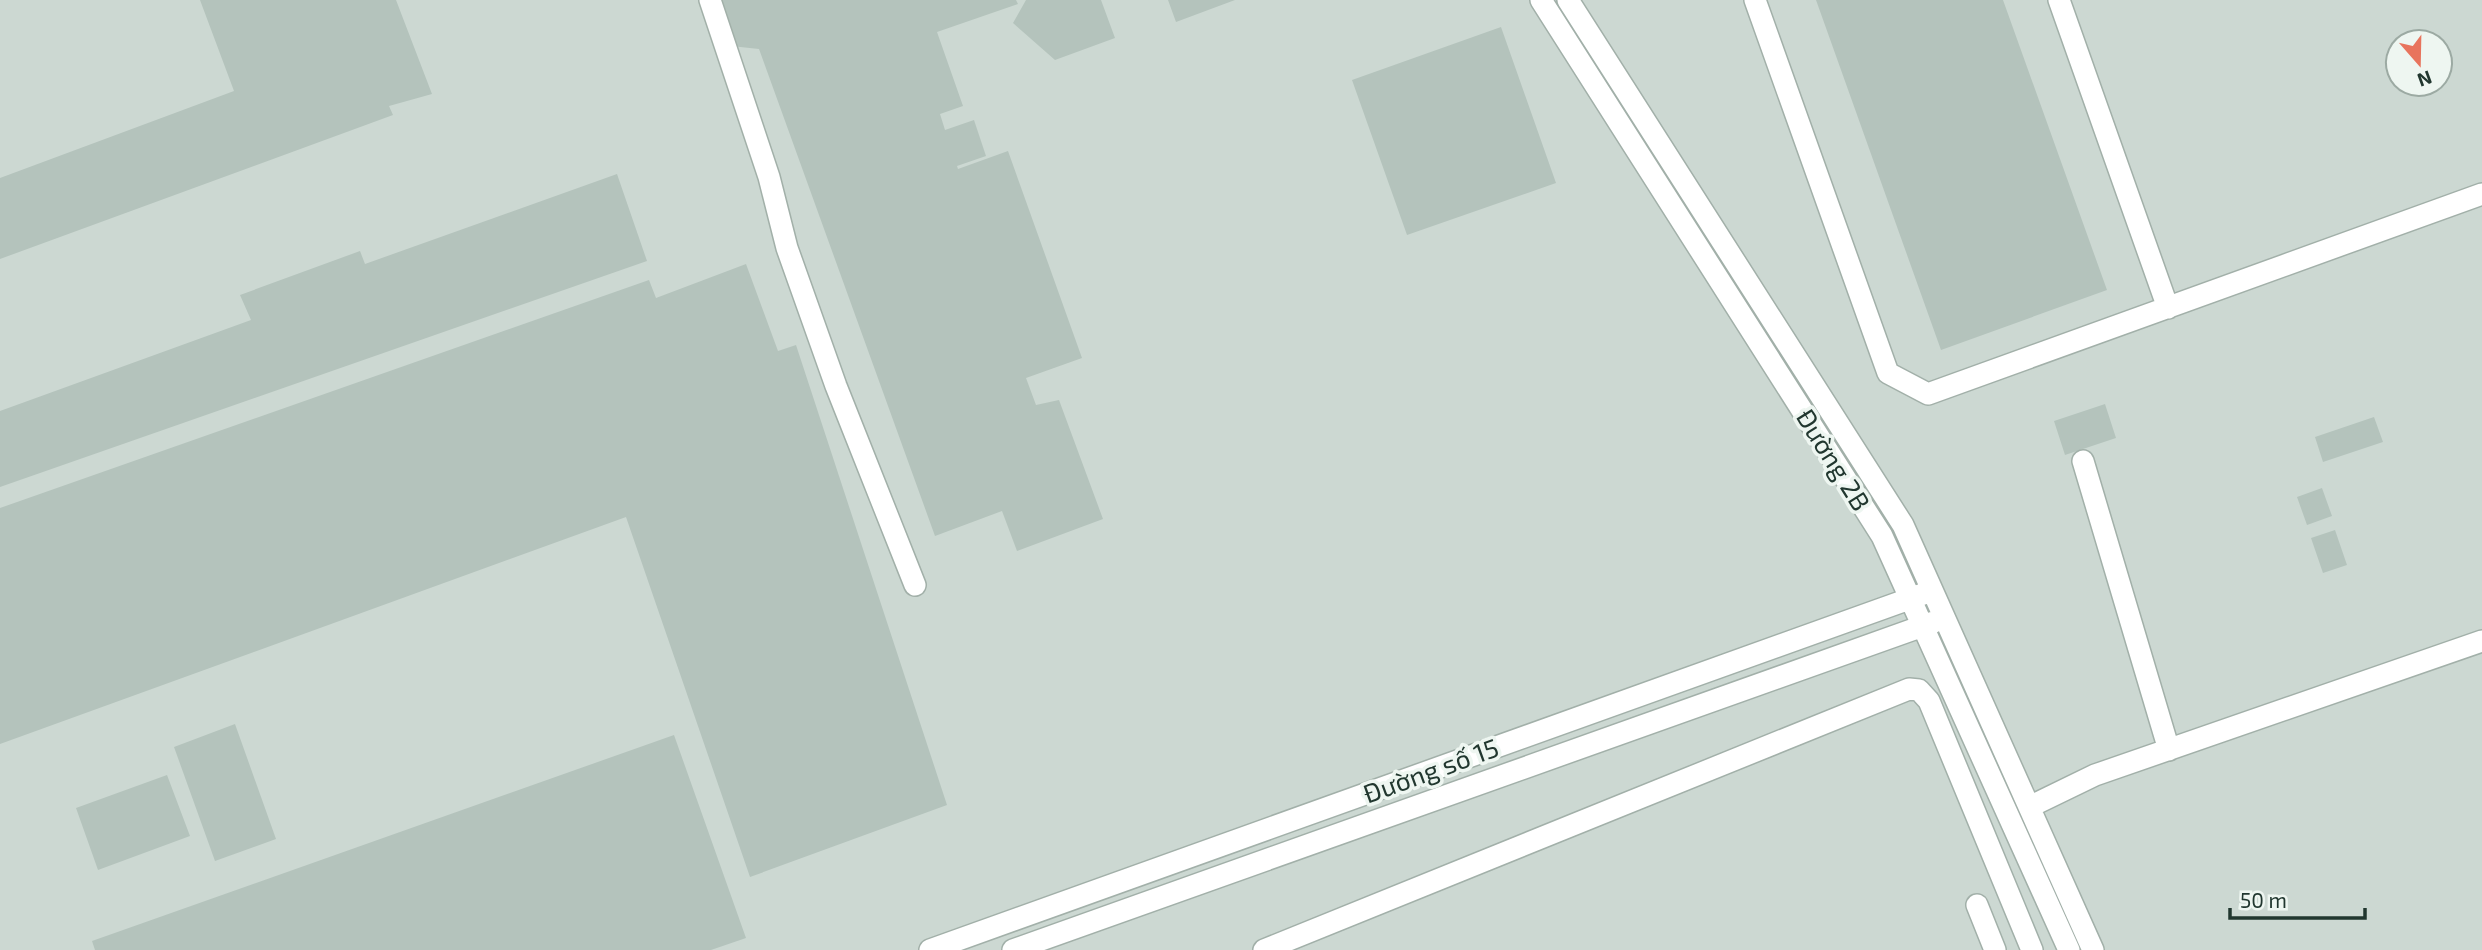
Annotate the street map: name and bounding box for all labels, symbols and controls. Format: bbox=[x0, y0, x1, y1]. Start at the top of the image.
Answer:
north arrow bbox=[2384, 28, 2454, 98]
text: N bbox=[2415, 66, 2435, 93]
street label: Đường 2B bbox=[1791, 403, 1878, 516]
street label: Đường số 15 bbox=[1359, 731, 1502, 808]
scale bar bbox=[2230, 876, 2365, 920]
text: 50 m bbox=[2240, 887, 2287, 912]

